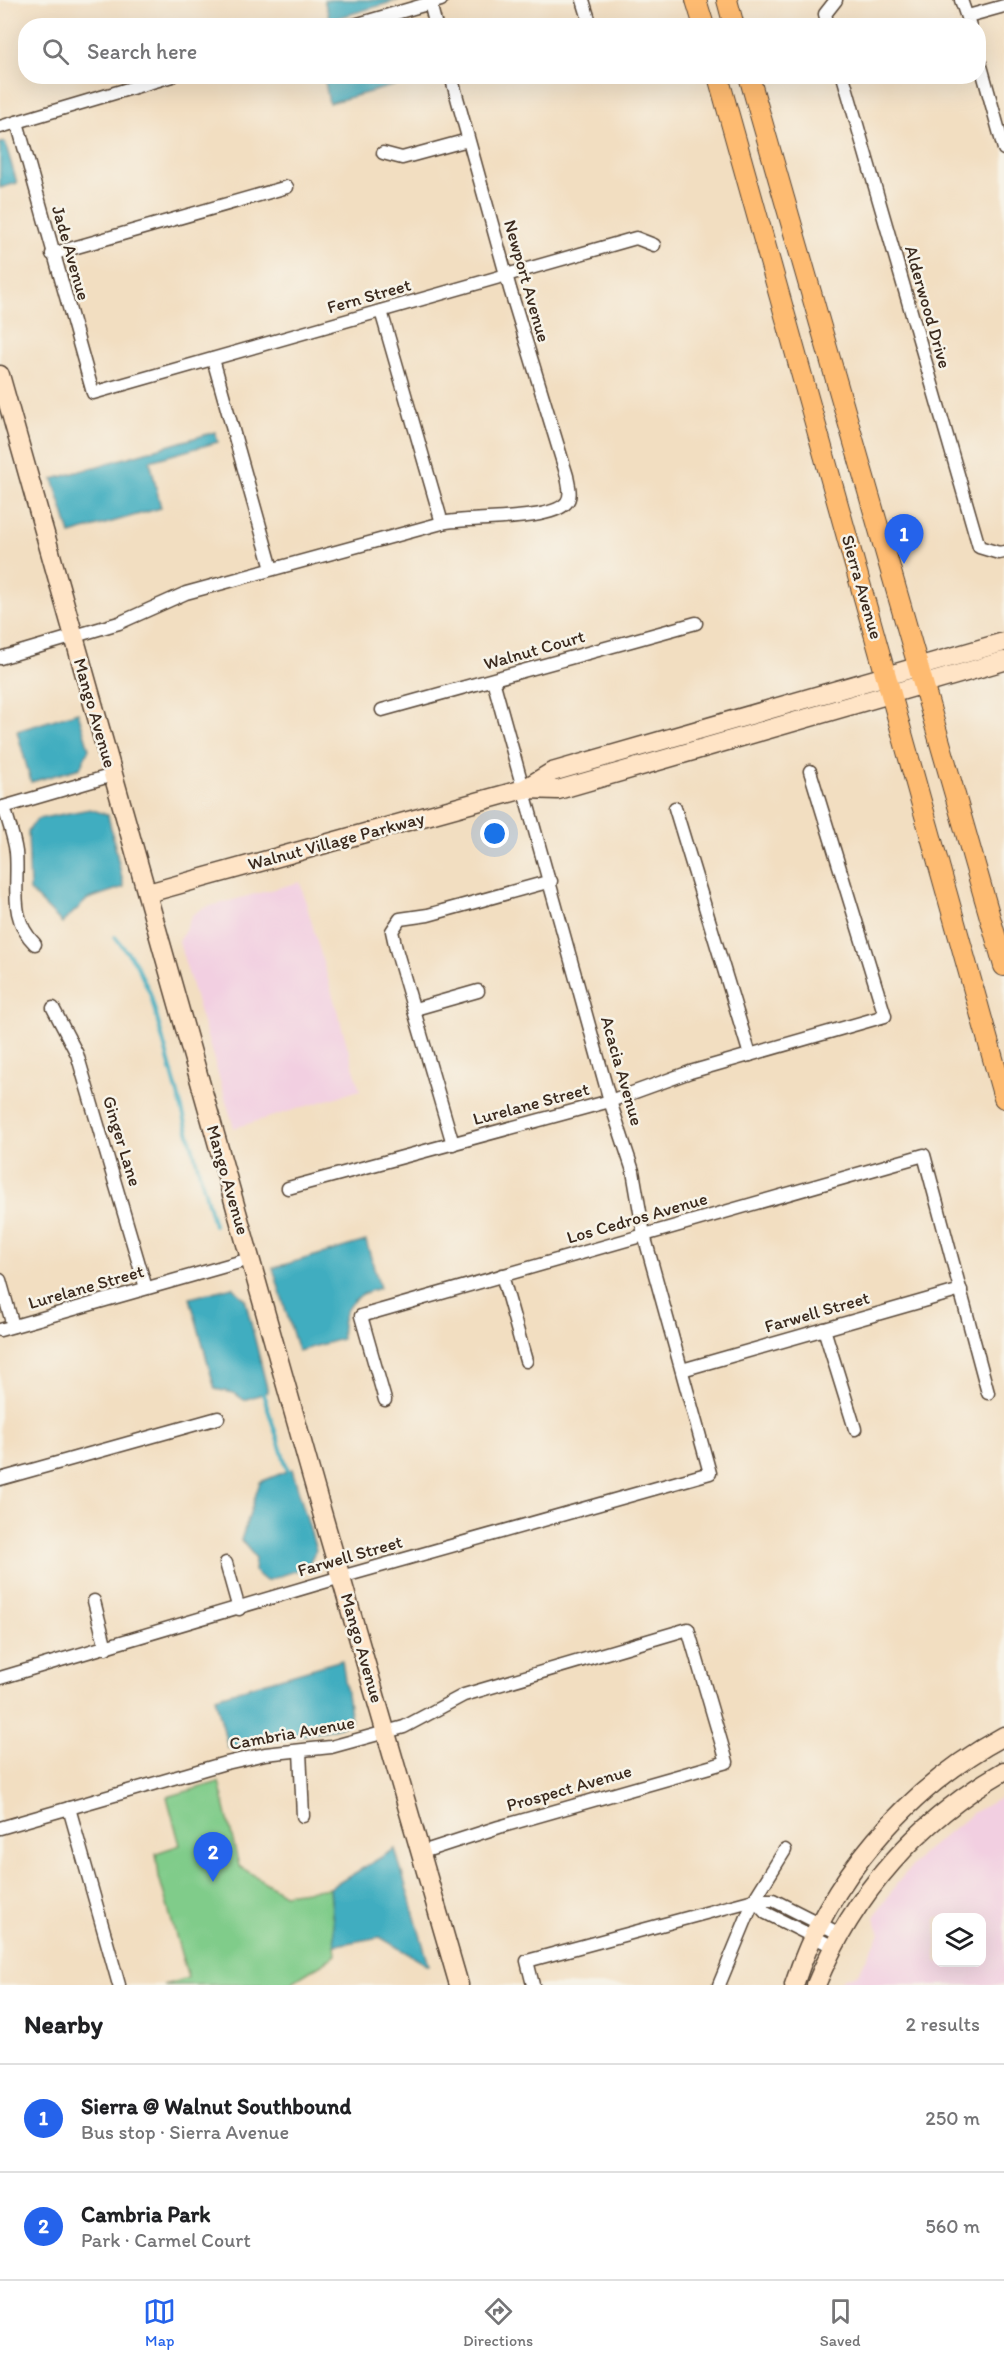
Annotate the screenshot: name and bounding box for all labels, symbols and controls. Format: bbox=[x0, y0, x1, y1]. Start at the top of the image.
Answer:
search box bbox=[18, 18, 986, 84]
icon: search bbox=[39, 35, 72, 68]
text: Search here bbox=[87, 38, 197, 65]
street label: Jade Avenue bbox=[47, 203, 95, 303]
street label: Newport Avenue bbox=[499, 217, 555, 345]
street label: Alderwood Drive bbox=[900, 243, 956, 371]
street label: Fern Street bbox=[325, 274, 414, 318]
pin: 1 bbox=[884, 514, 924, 564]
street label: Sierra Avenue bbox=[837, 532, 887, 642]
street label: Walnut Court bbox=[481, 625, 587, 675]
street label: Mango Avenue bbox=[69, 656, 121, 770]
street label: Walnut Village Parkway bbox=[245, 807, 427, 875]
your location bbox=[480, 819, 509, 848]
street label: Acacia Avenue bbox=[596, 1014, 648, 1128]
street label: Lurelane Street bbox=[470, 1078, 592, 1130]
street label: Ginger Lane bbox=[98, 1093, 146, 1189]
street label: Mango Avenue bbox=[202, 1123, 254, 1237]
street label: Los Cedros Avenue bbox=[564, 1187, 710, 1249]
street label: Lurelane Street bbox=[26, 1260, 147, 1314]
street label: Farwell Street bbox=[762, 1286, 872, 1337]
street label: Farwell Street bbox=[295, 1530, 405, 1581]
street label: Mango Avenue bbox=[336, 1591, 388, 1705]
street label: Cambria Avenue bbox=[228, 1711, 356, 1755]
street label: Prospect Avenue bbox=[504, 1760, 634, 1816]
pin: 2 bbox=[194, 1832, 232, 1882]
map controls bbox=[932, 1913, 986, 1967]
button: layers bbox=[932, 1913, 986, 1967]
text: Nearby bbox=[24, 2008, 103, 2040]
text: 2 results bbox=[906, 2012, 980, 2036]
text: Sierra @ Walnut Southbound bbox=[81, 2093, 351, 2120]
text: 1 bbox=[39, 2106, 48, 2130]
text: 250 m bbox=[925, 2106, 980, 2130]
text: Bus stop · Sierra Avenue bbox=[81, 2120, 289, 2144]
text: Cambria Park bbox=[81, 2201, 211, 2228]
text: 2 bbox=[38, 2214, 49, 2238]
text: 560 m bbox=[925, 2214, 980, 2238]
text: Park · Carmel Court bbox=[81, 2228, 251, 2252]
tab: Map bbox=[143, 2295, 176, 2350]
tab: Directions bbox=[463, 2295, 533, 2350]
tab: Saved bbox=[820, 2295, 861, 2350]

